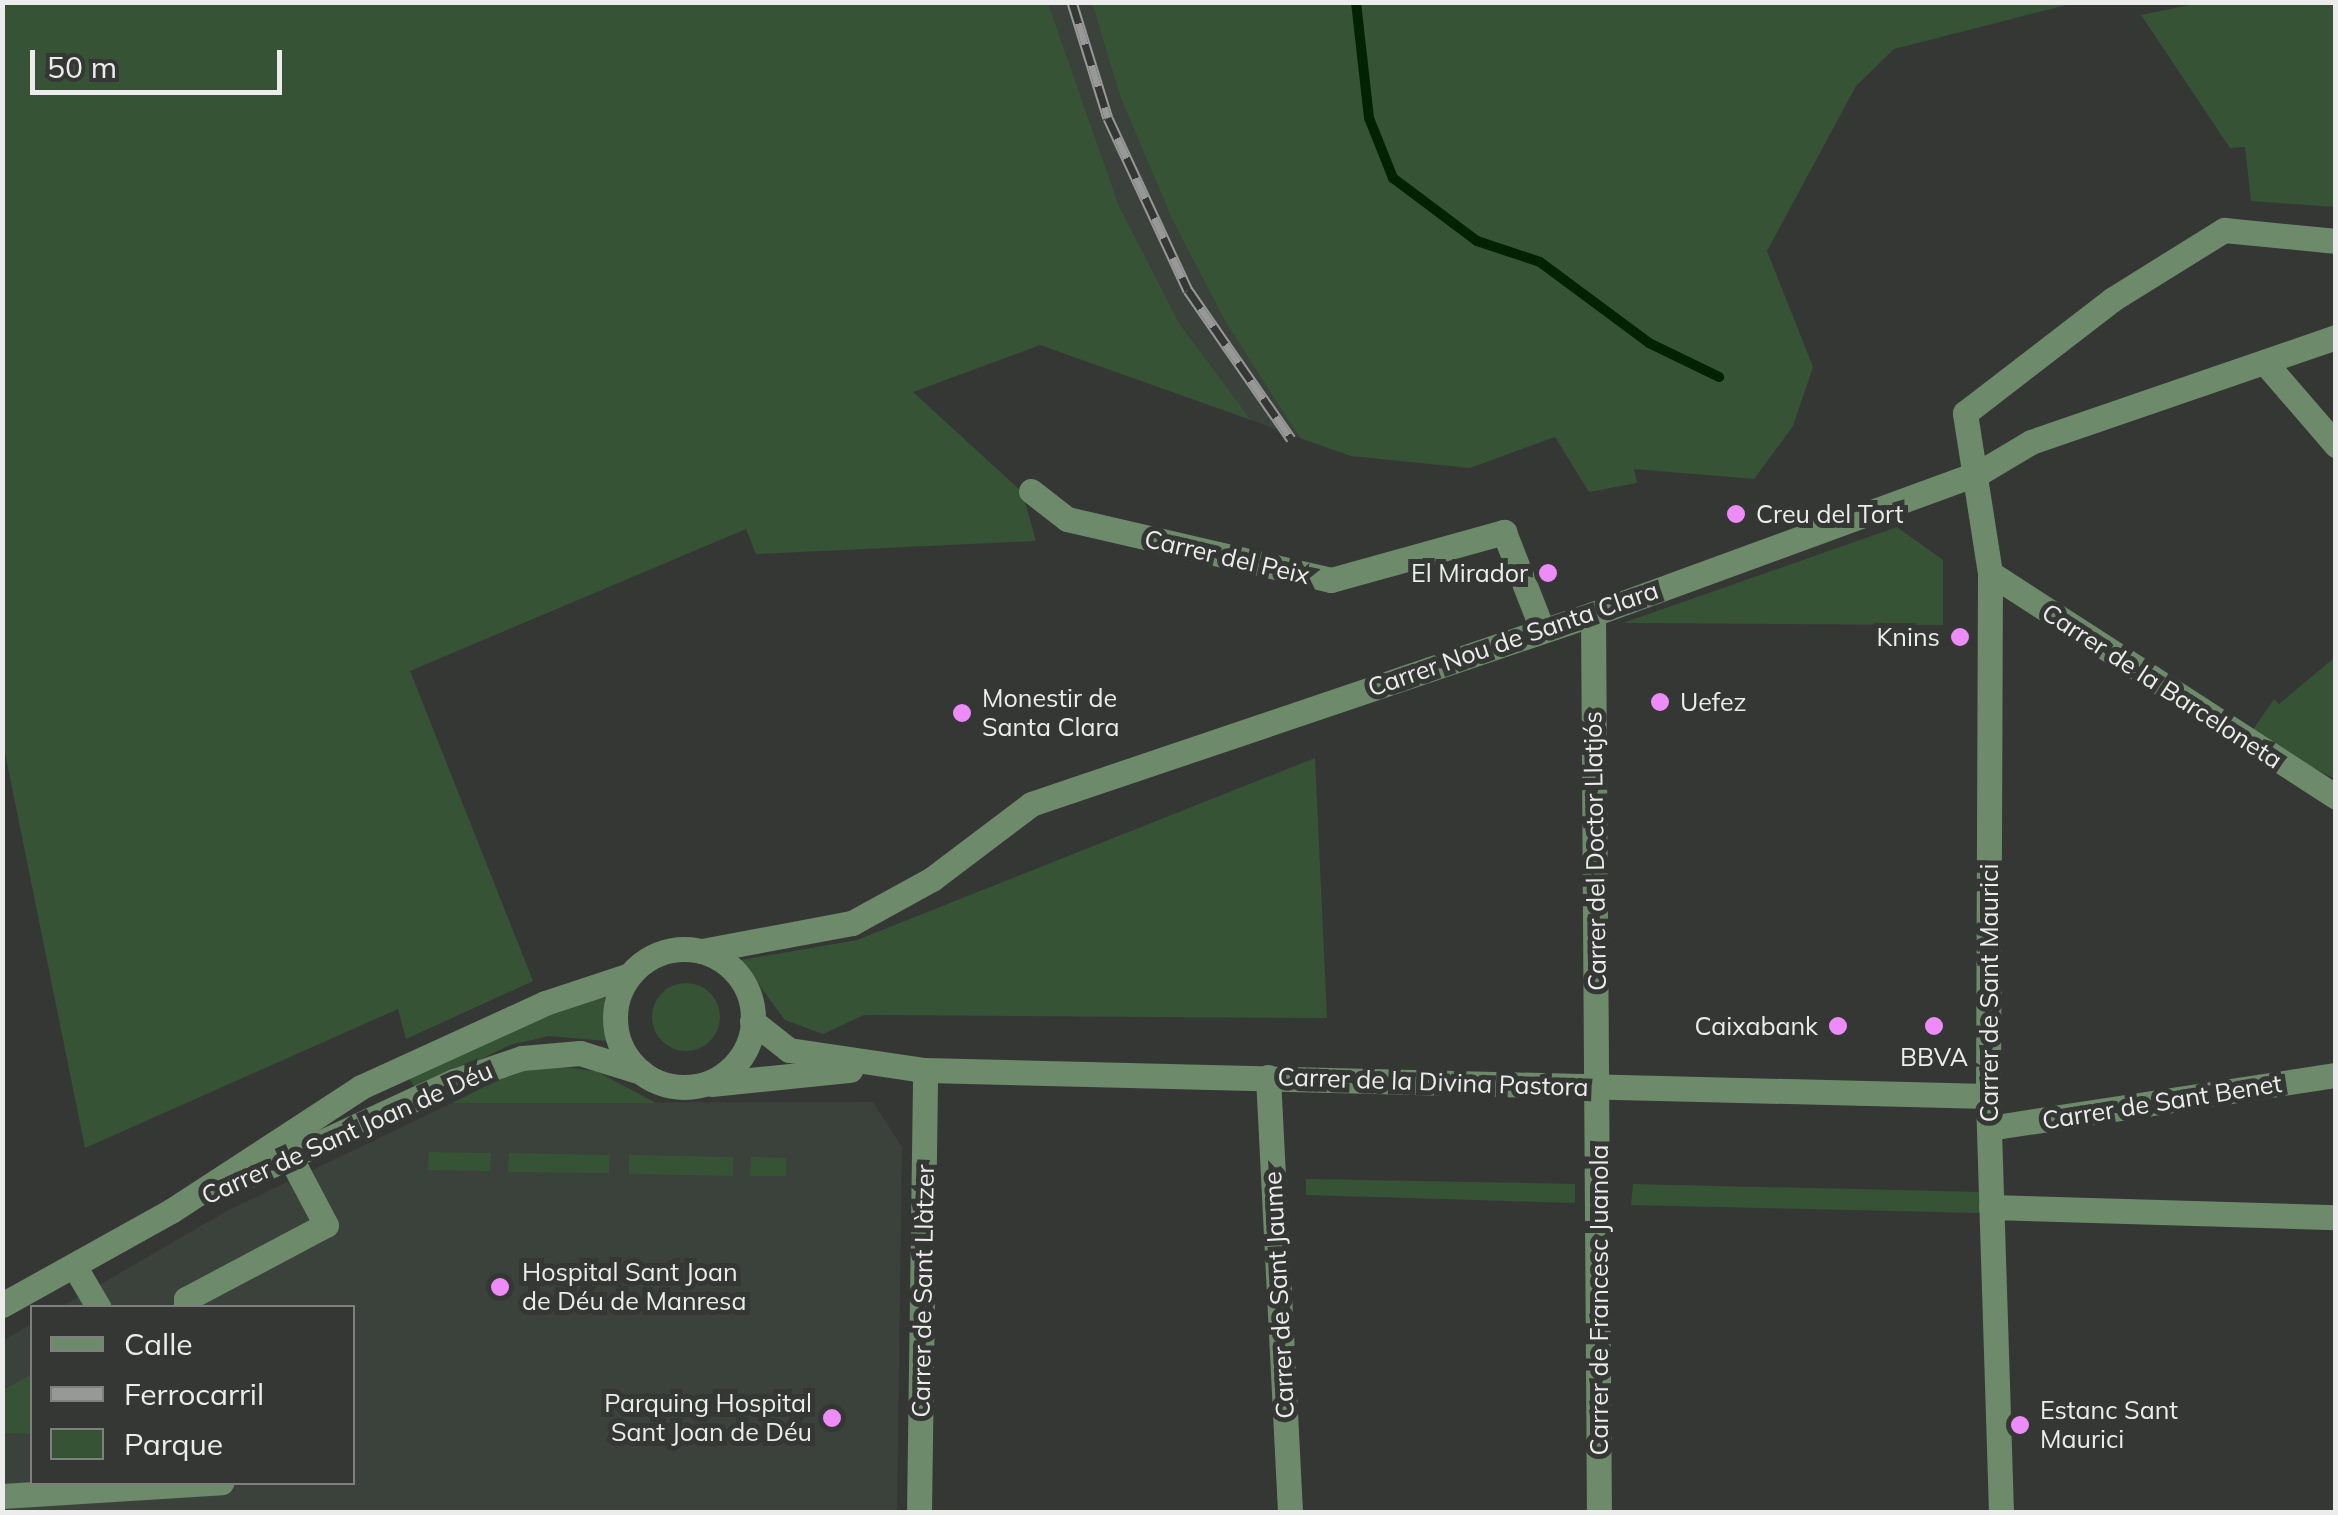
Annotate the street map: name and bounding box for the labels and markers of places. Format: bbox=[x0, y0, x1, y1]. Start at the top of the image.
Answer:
place label: Creu del Tort bbox=[1756, 499, 1904, 529]
marker: Creu del Tort bbox=[1725, 503, 1747, 525]
place label: El Mirador bbox=[1411, 558, 1528, 588]
marker: El Mirador bbox=[1537, 562, 1559, 584]
place label: Knins bbox=[1877, 622, 1940, 652]
marker: Knins bbox=[1949, 626, 1971, 648]
place label: Monestir de Santa Clara bbox=[982, 684, 1119, 743]
place label: Uefez bbox=[1680, 687, 1746, 717]
marker: Uefez bbox=[1649, 691, 1671, 713]
marker: Monestir de Santa Clara bbox=[951, 702, 973, 724]
place label: Caixabank bbox=[1695, 1011, 1818, 1041]
marker: Caixabank bbox=[1827, 1015, 1849, 1037]
marker: BBVA bbox=[1923, 1015, 1945, 1037]
place label: BBVA bbox=[1900, 1042, 1968, 1072]
place label: Hospital Sant Joan de Déu de Manresa bbox=[522, 1258, 746, 1317]
marker: Hospital Sant Joan de Déu de Manresa bbox=[487, 1274, 513, 1300]
place label: Parquing Hospital Sant Joan de Déu bbox=[604, 1389, 812, 1448]
place label: Estanc Sant Maurici bbox=[2040, 1396, 2178, 1455]
marker: Parquing Hospital Sant Joan de Déu bbox=[821, 1407, 843, 1429]
marker: Estanc Sant Maurici bbox=[2009, 1414, 2031, 1436]

